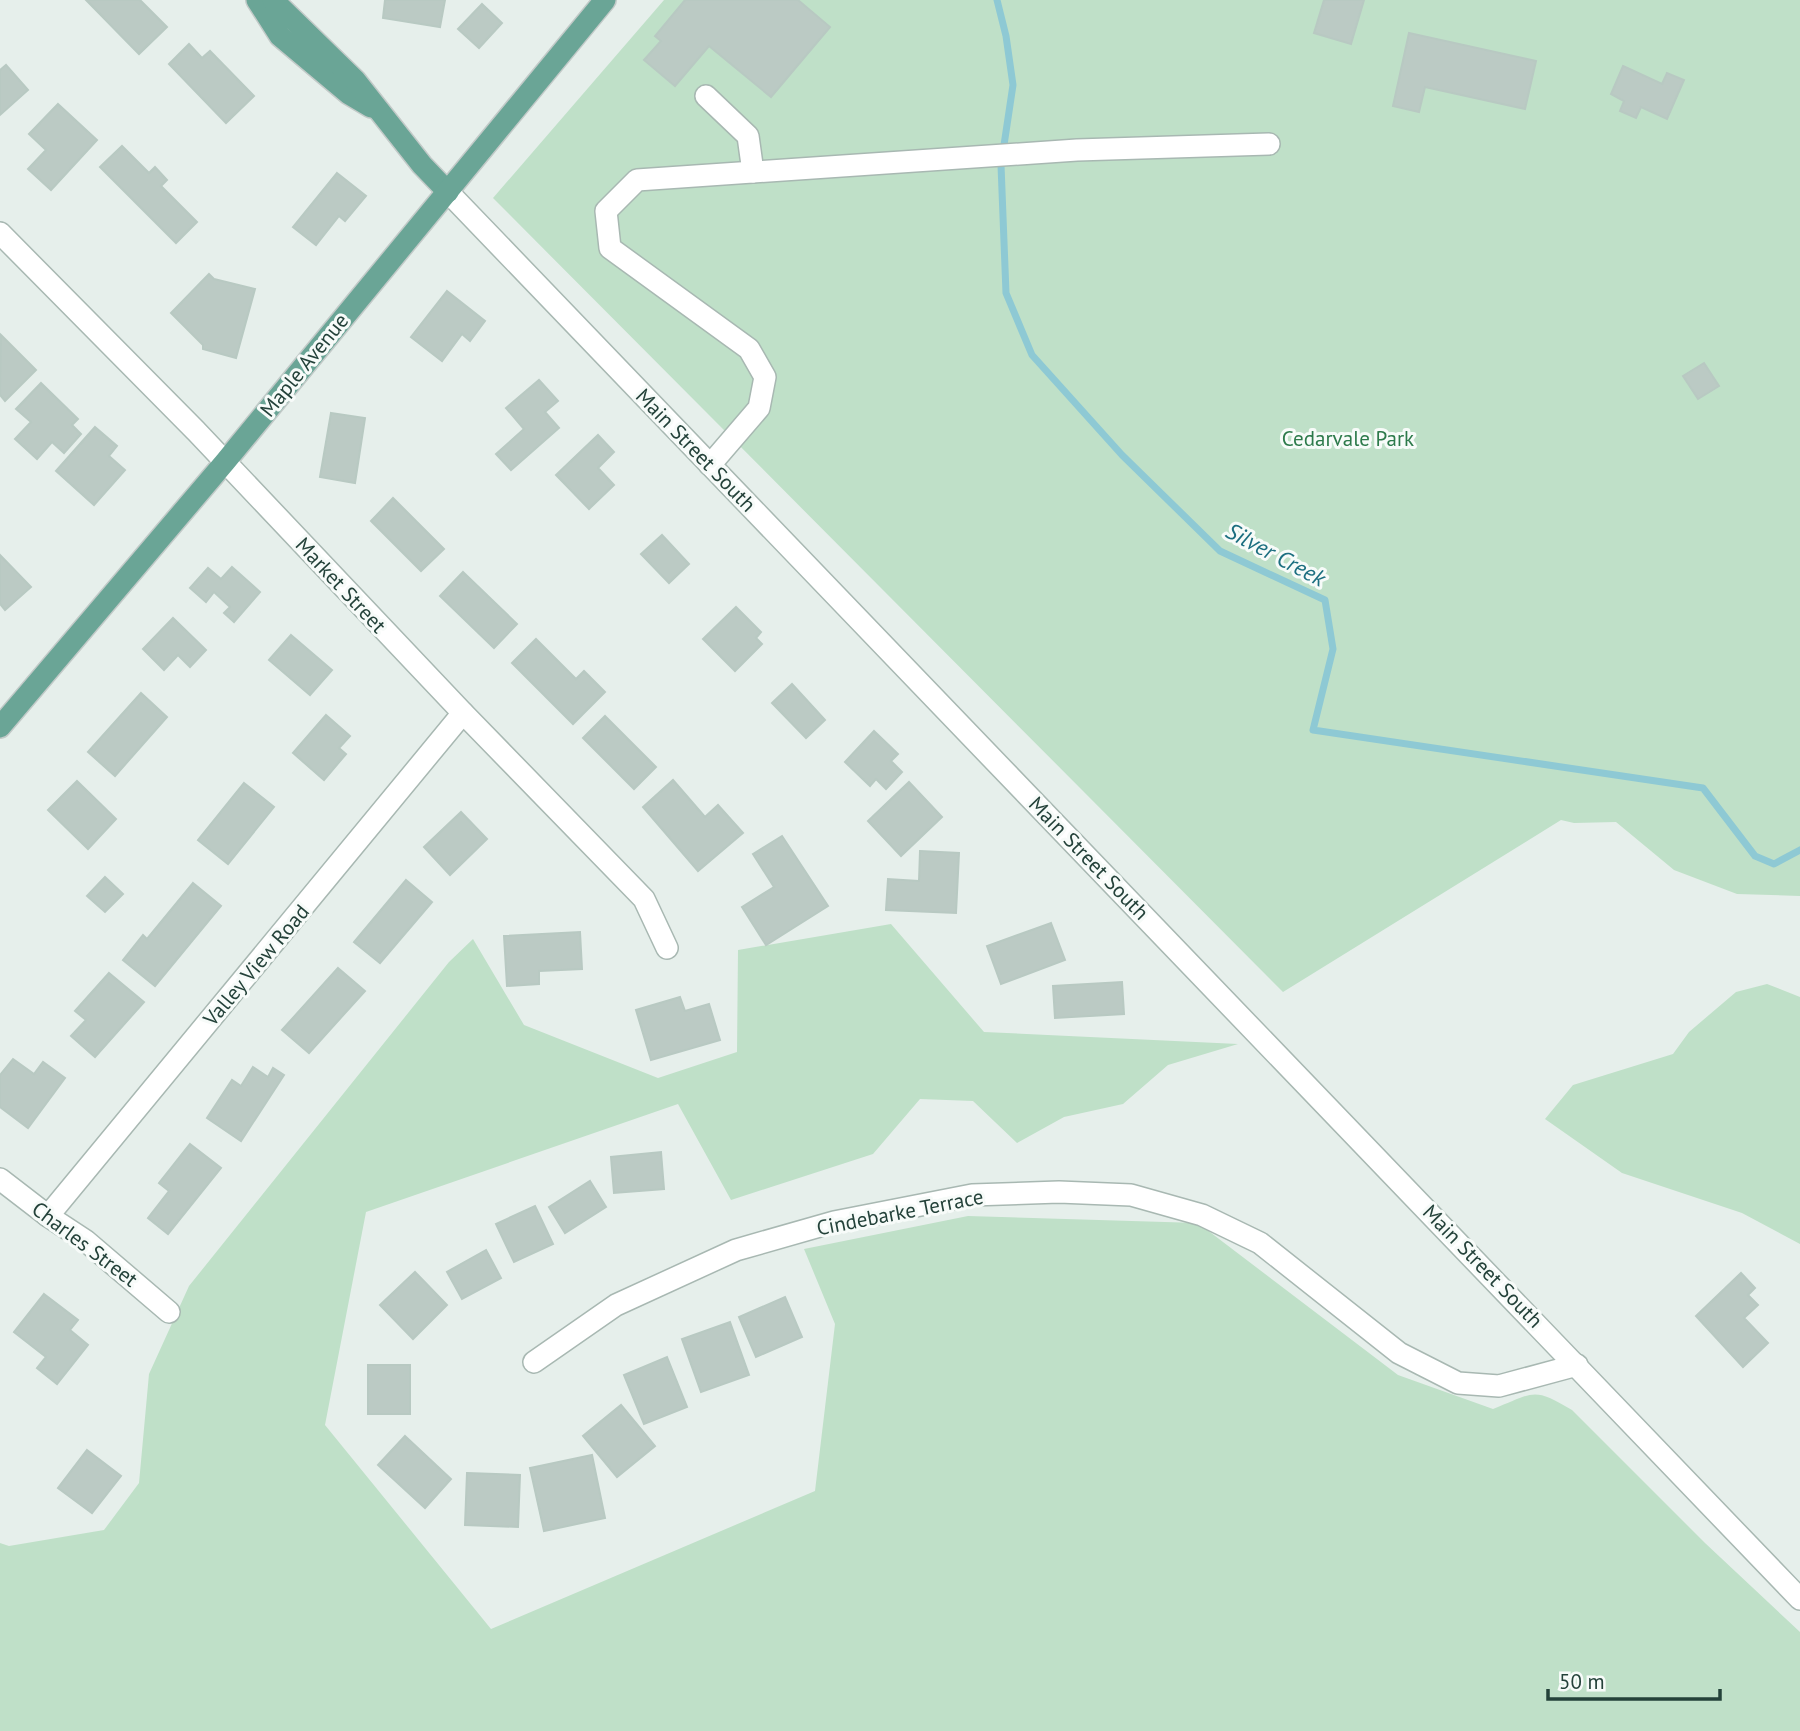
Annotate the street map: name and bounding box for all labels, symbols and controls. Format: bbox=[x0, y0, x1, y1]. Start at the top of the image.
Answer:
street label: Maple Avenue bbox=[254, 308, 354, 422]
street label: Main Street South bbox=[630, 383, 762, 517]
park label: Cedarvale Park bbox=[1282, 425, 1414, 452]
water label: Silver Creek bbox=[1221, 516, 1332, 593]
street label: Market Street bbox=[290, 532, 392, 638]
street label: Main Street South bbox=[1023, 791, 1155, 925]
street label: Valley View Road bbox=[197, 899, 315, 1032]
street label: Cindebarke Terrace bbox=[814, 1183, 986, 1241]
street label: Charles Street bbox=[27, 1195, 143, 1293]
street label: Main Street South bbox=[1417, 1199, 1549, 1333]
scale bar bbox=[1548, 1658, 1720, 1702]
text: 50 m bbox=[1559, 1668, 1605, 1695]

